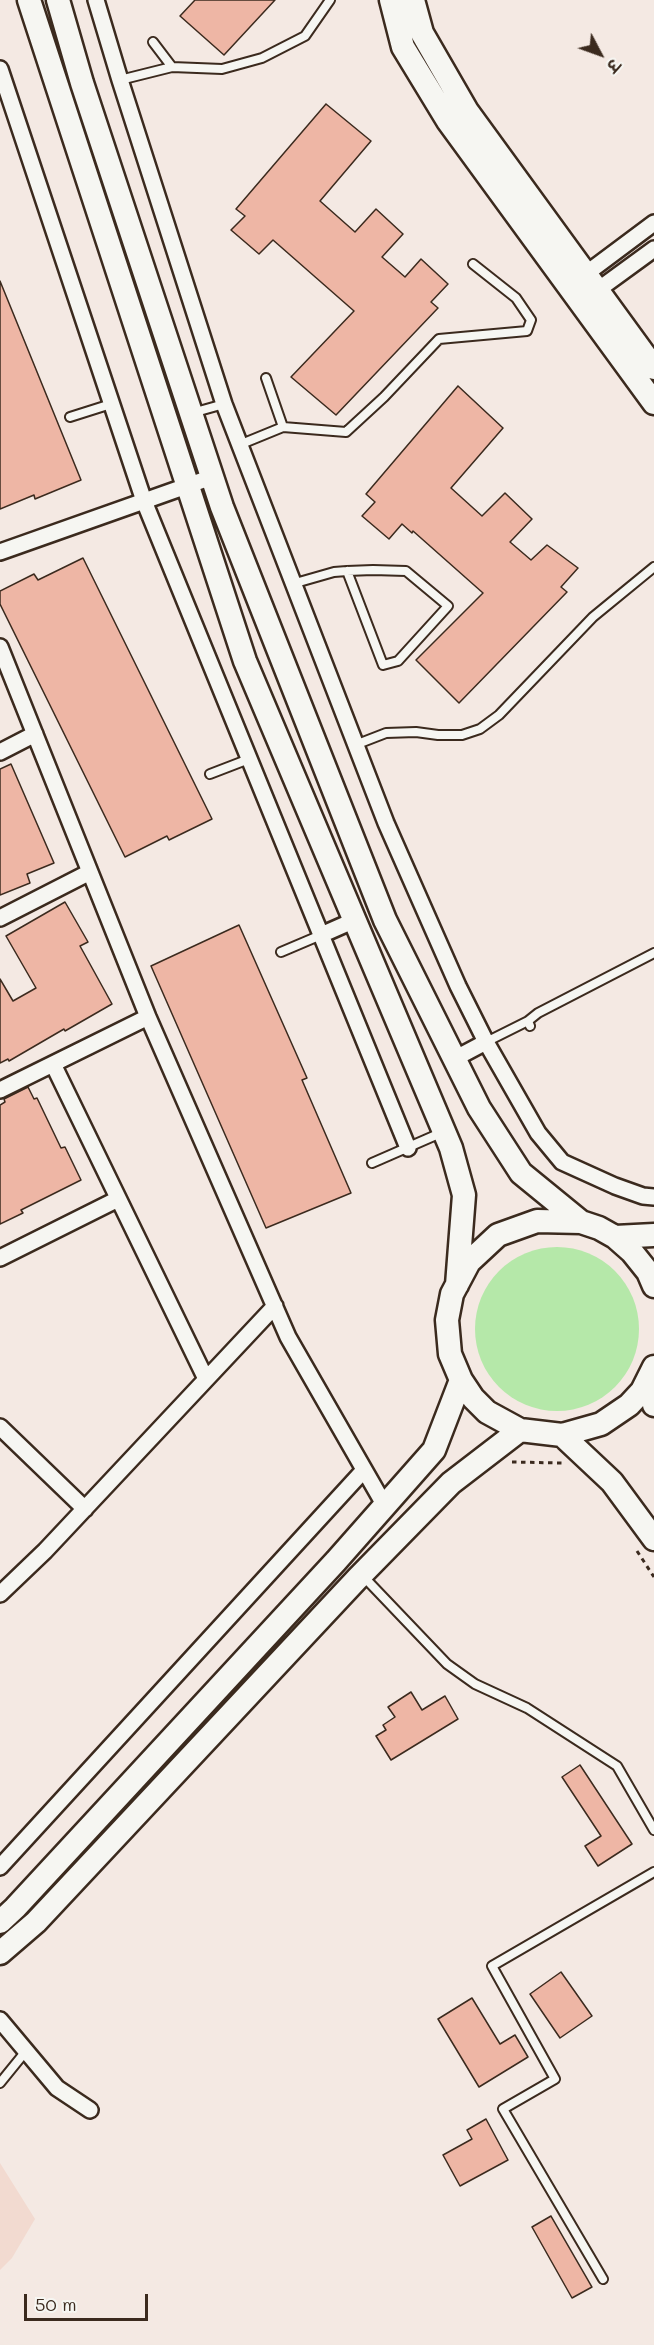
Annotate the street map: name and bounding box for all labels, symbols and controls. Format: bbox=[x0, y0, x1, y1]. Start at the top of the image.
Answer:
north arrow bbox=[570, 24, 630, 84]
text: उ bbox=[603, 55, 625, 77]
scale bar bbox=[27, 2282, 152, 2320]
text: 50 m bbox=[35, 2292, 77, 2316]

